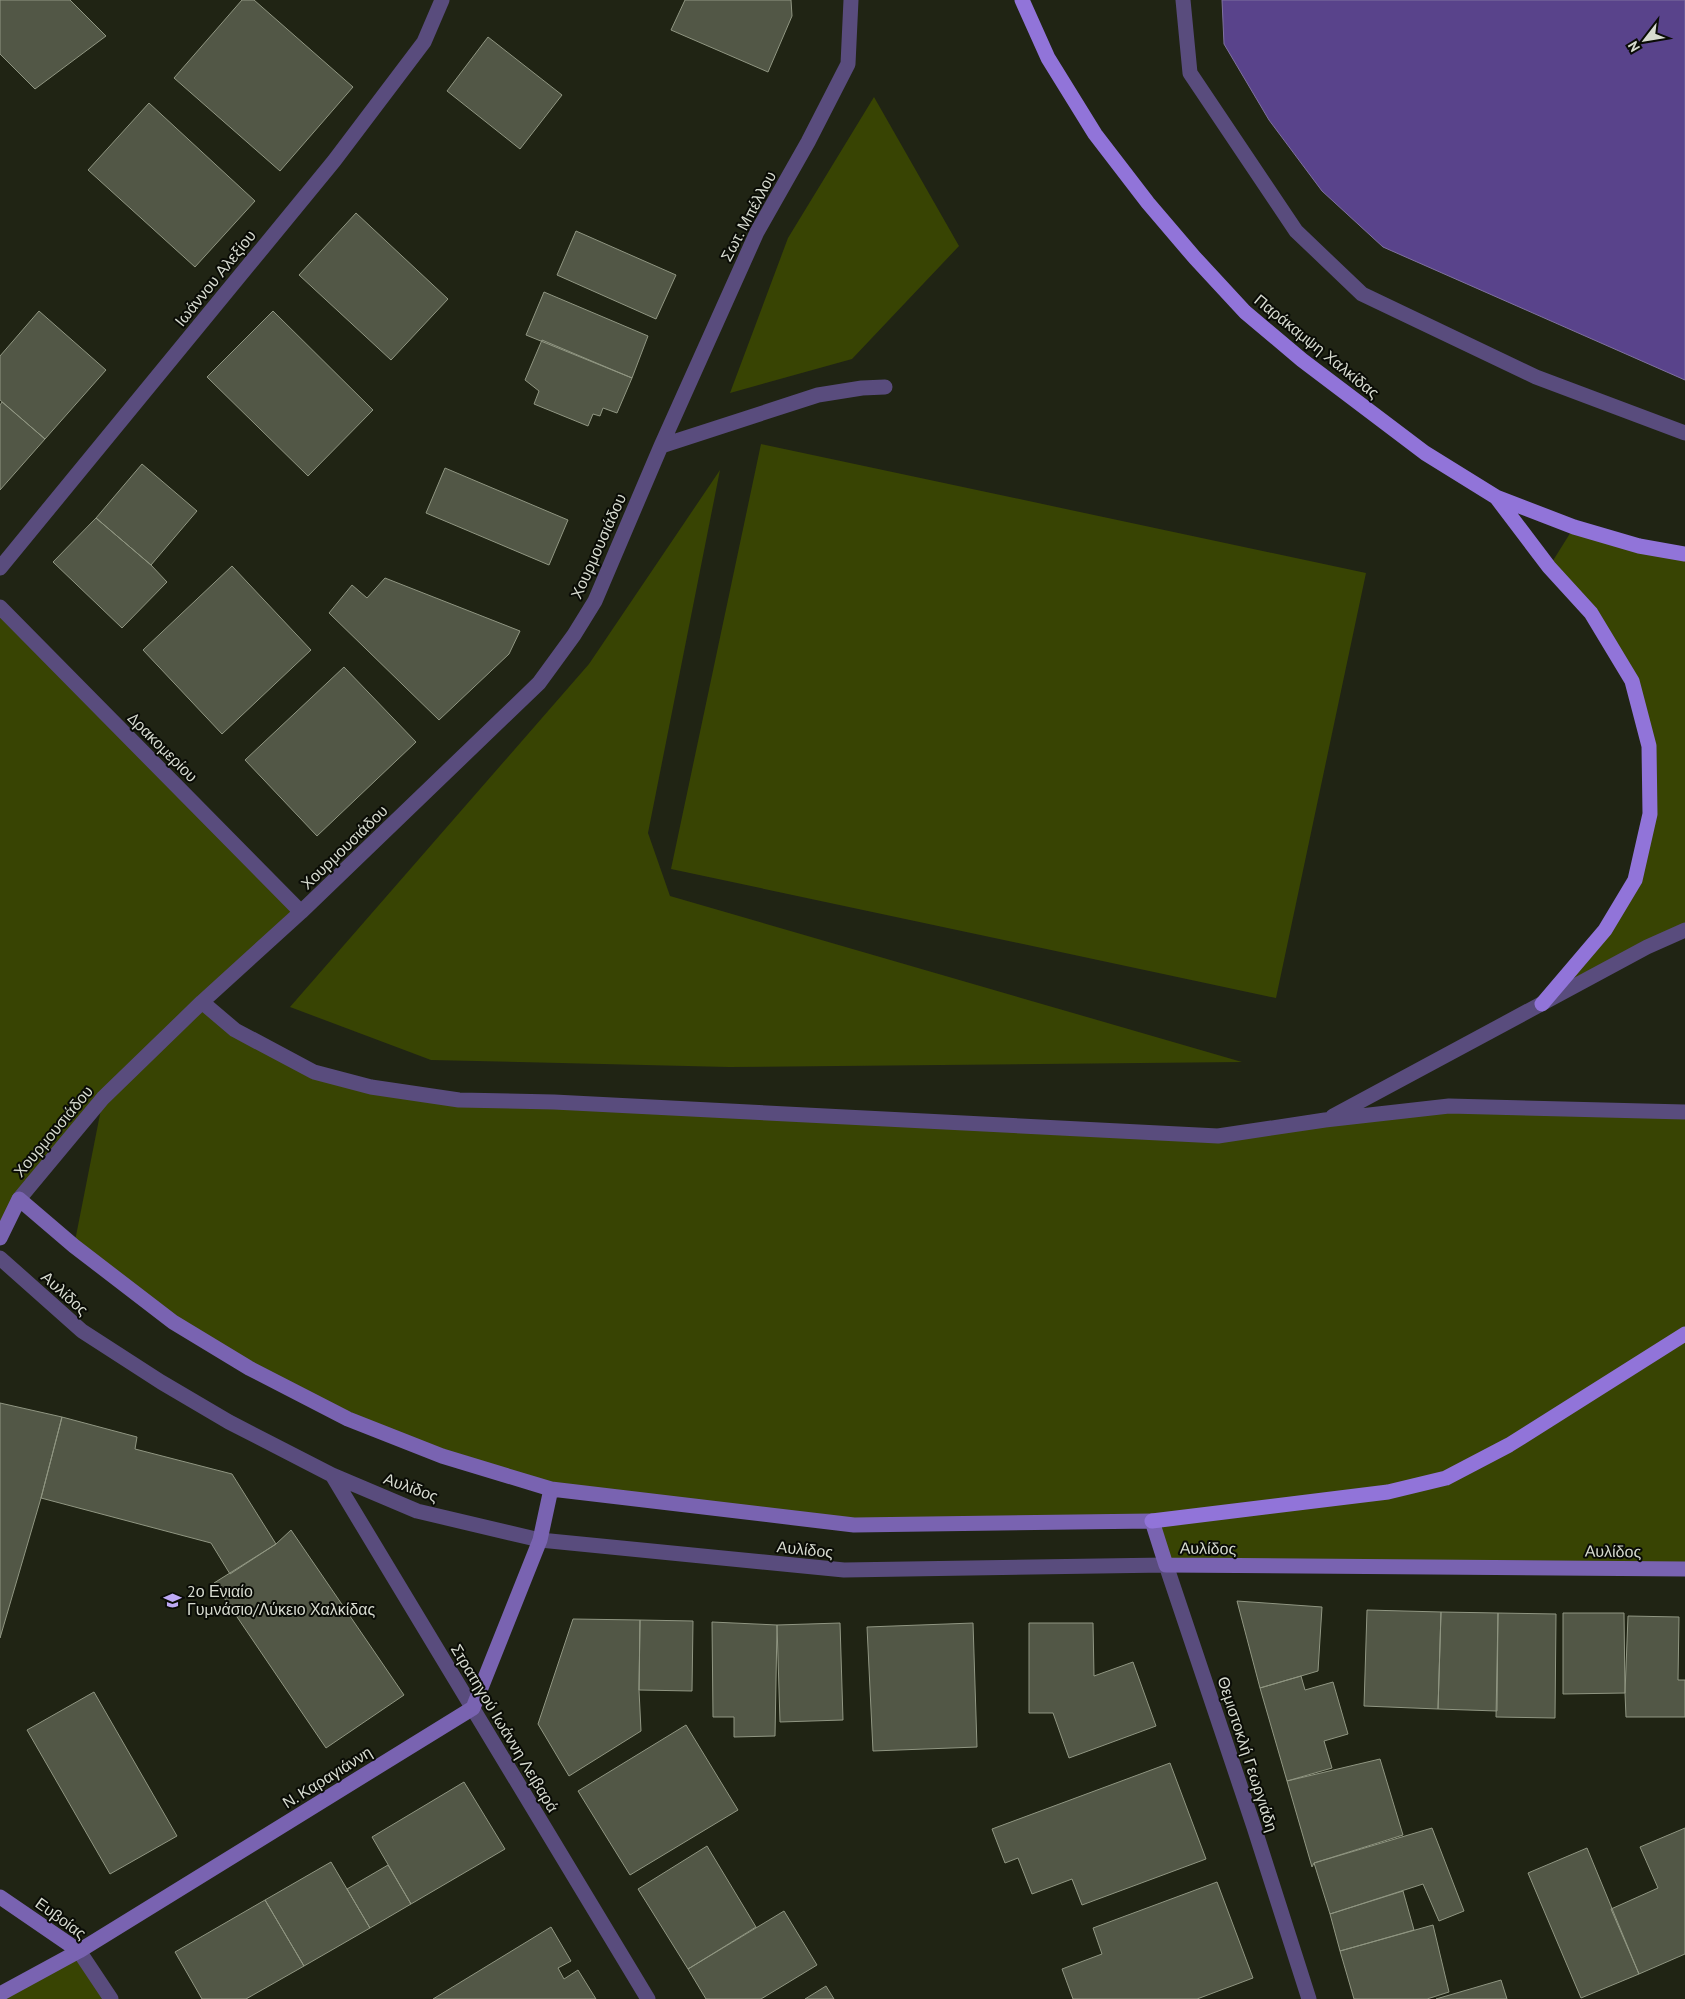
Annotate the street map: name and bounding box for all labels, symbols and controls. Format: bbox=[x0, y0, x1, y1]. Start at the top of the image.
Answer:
north arrow bbox=[1620, 15, 1670, 65]
text: N bbox=[1624, 38, 1644, 55]
street label: Σωτ. Μπέλλου bbox=[716, 167, 780, 265]
street label: Ιωάννου Αλεξίου bbox=[170, 226, 260, 330]
street label: Παράκαμψη Χαλκίδας bbox=[1250, 289, 1384, 403]
street label: Χουρμουσιάδου bbox=[566, 490, 630, 602]
street label: Δρακομερίου bbox=[124, 708, 202, 786]
street label: Χουρμουσιάδου bbox=[296, 801, 392, 893]
street label: Χουρμουσιάδου bbox=[9, 1081, 97, 1181]
street label: Αυλίδος bbox=[37, 1267, 93, 1320]
street label: Αυλίδος bbox=[381, 1468, 441, 1506]
street label: Αυλίδος bbox=[776, 1536, 834, 1562]
street label: Αυλίδος bbox=[1180, 1538, 1237, 1558]
street label: Αυλίδος bbox=[1585, 1541, 1642, 1561]
place label: 2ο Ενιαίο Γυμνάσιο/Λύκειο Χαλκίδας bbox=[187, 1581, 376, 1619]
school or university icon: 2ο Ενιαίο Γυμνάσιο/Λύκειο Χαλκίδας bbox=[163, 1590, 183, 1610]
street label: Στρατηγού Ιωάννη Λειβαρά bbox=[447, 1640, 563, 1816]
street label: Θεμιστοκλή Γεωργιάδη bbox=[1213, 1674, 1283, 1834]
street label: Ν. Καραγιάννη bbox=[279, 1742, 375, 1812]
street label: Ευβοίας bbox=[32, 1893, 91, 1943]

